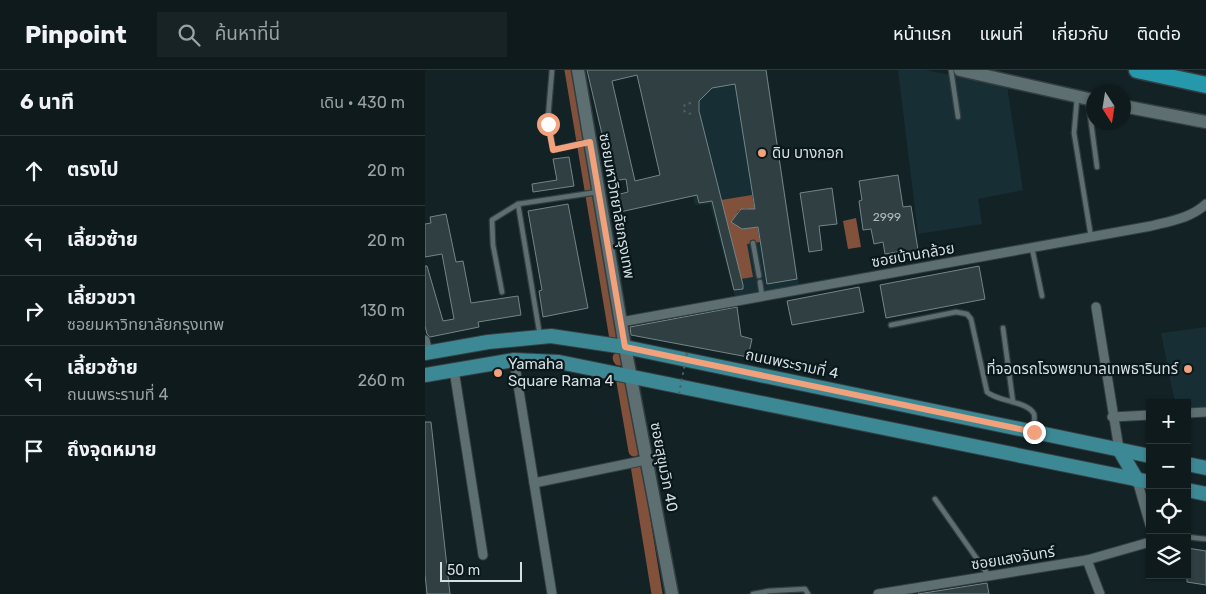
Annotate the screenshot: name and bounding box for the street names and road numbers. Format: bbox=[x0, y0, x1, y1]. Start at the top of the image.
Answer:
street label: ซอยมหาวิทยาลัยกรุงเทพ bbox=[595, 132, 639, 280]
street label: ซอยบ้านกล้วย bbox=[870, 239, 956, 271]
street label: ถนนพระรามที่ 4 bbox=[744, 343, 841, 383]
street label: ซอยสุขุมวิท 40 bbox=[646, 421, 682, 513]
street label: ซอยแสงจันทร์ bbox=[970, 542, 1057, 573]

